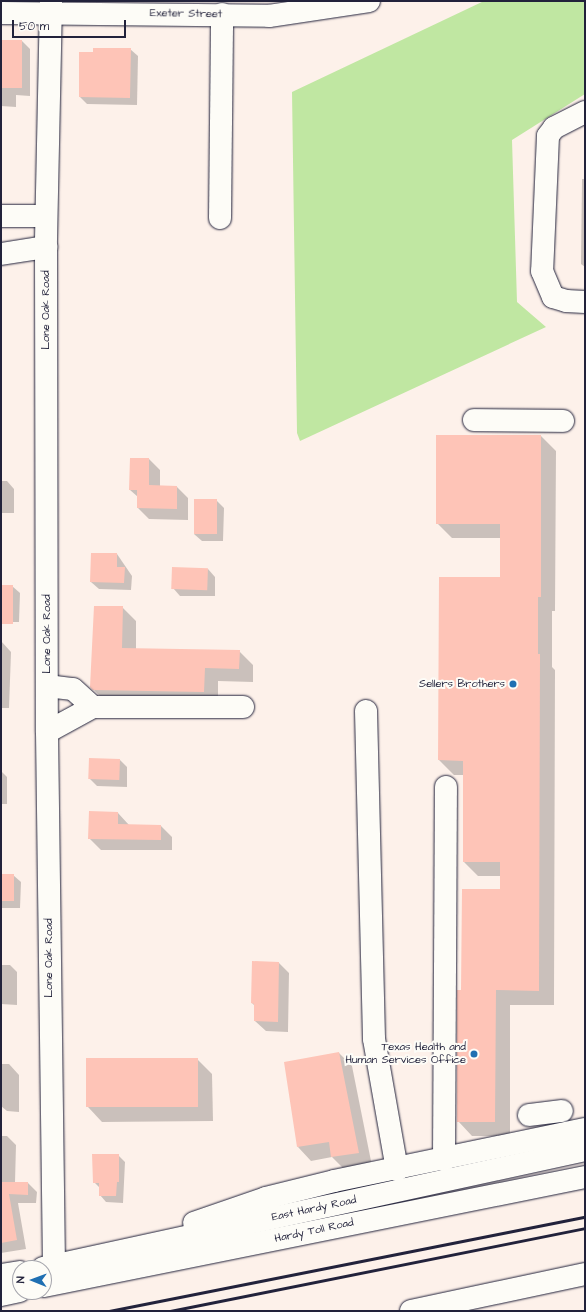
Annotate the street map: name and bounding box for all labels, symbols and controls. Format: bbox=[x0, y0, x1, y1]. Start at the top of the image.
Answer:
street label: Exeter Street bbox=[150, 7, 222, 21]
scale bar bbox=[14, 12, 128, 38]
text: 50 m bbox=[19, 18, 49, 35]
street label: Lone Oak Road bbox=[39, 270, 53, 350]
street label: Lone Oak Road bbox=[40, 594, 54, 674]
place label: Sellers Brothers bbox=[419, 677, 505, 691]
marker: Sellers Brothers bbox=[508, 679, 518, 689]
street label: Lone Oak Road bbox=[42, 918, 56, 998]
place label: Texas Health and Human Services Office bbox=[345, 1041, 466, 1067]
marker: Texas Health and Human Services Office bbox=[469, 1049, 479, 1059]
street label: East Hardy Road bbox=[270, 1194, 358, 1224]
street label: Hardy Toll Road bbox=[273, 1216, 355, 1246]
north arrow bbox=[12, 1260, 52, 1300]
text: N bbox=[13, 1276, 28, 1283]

